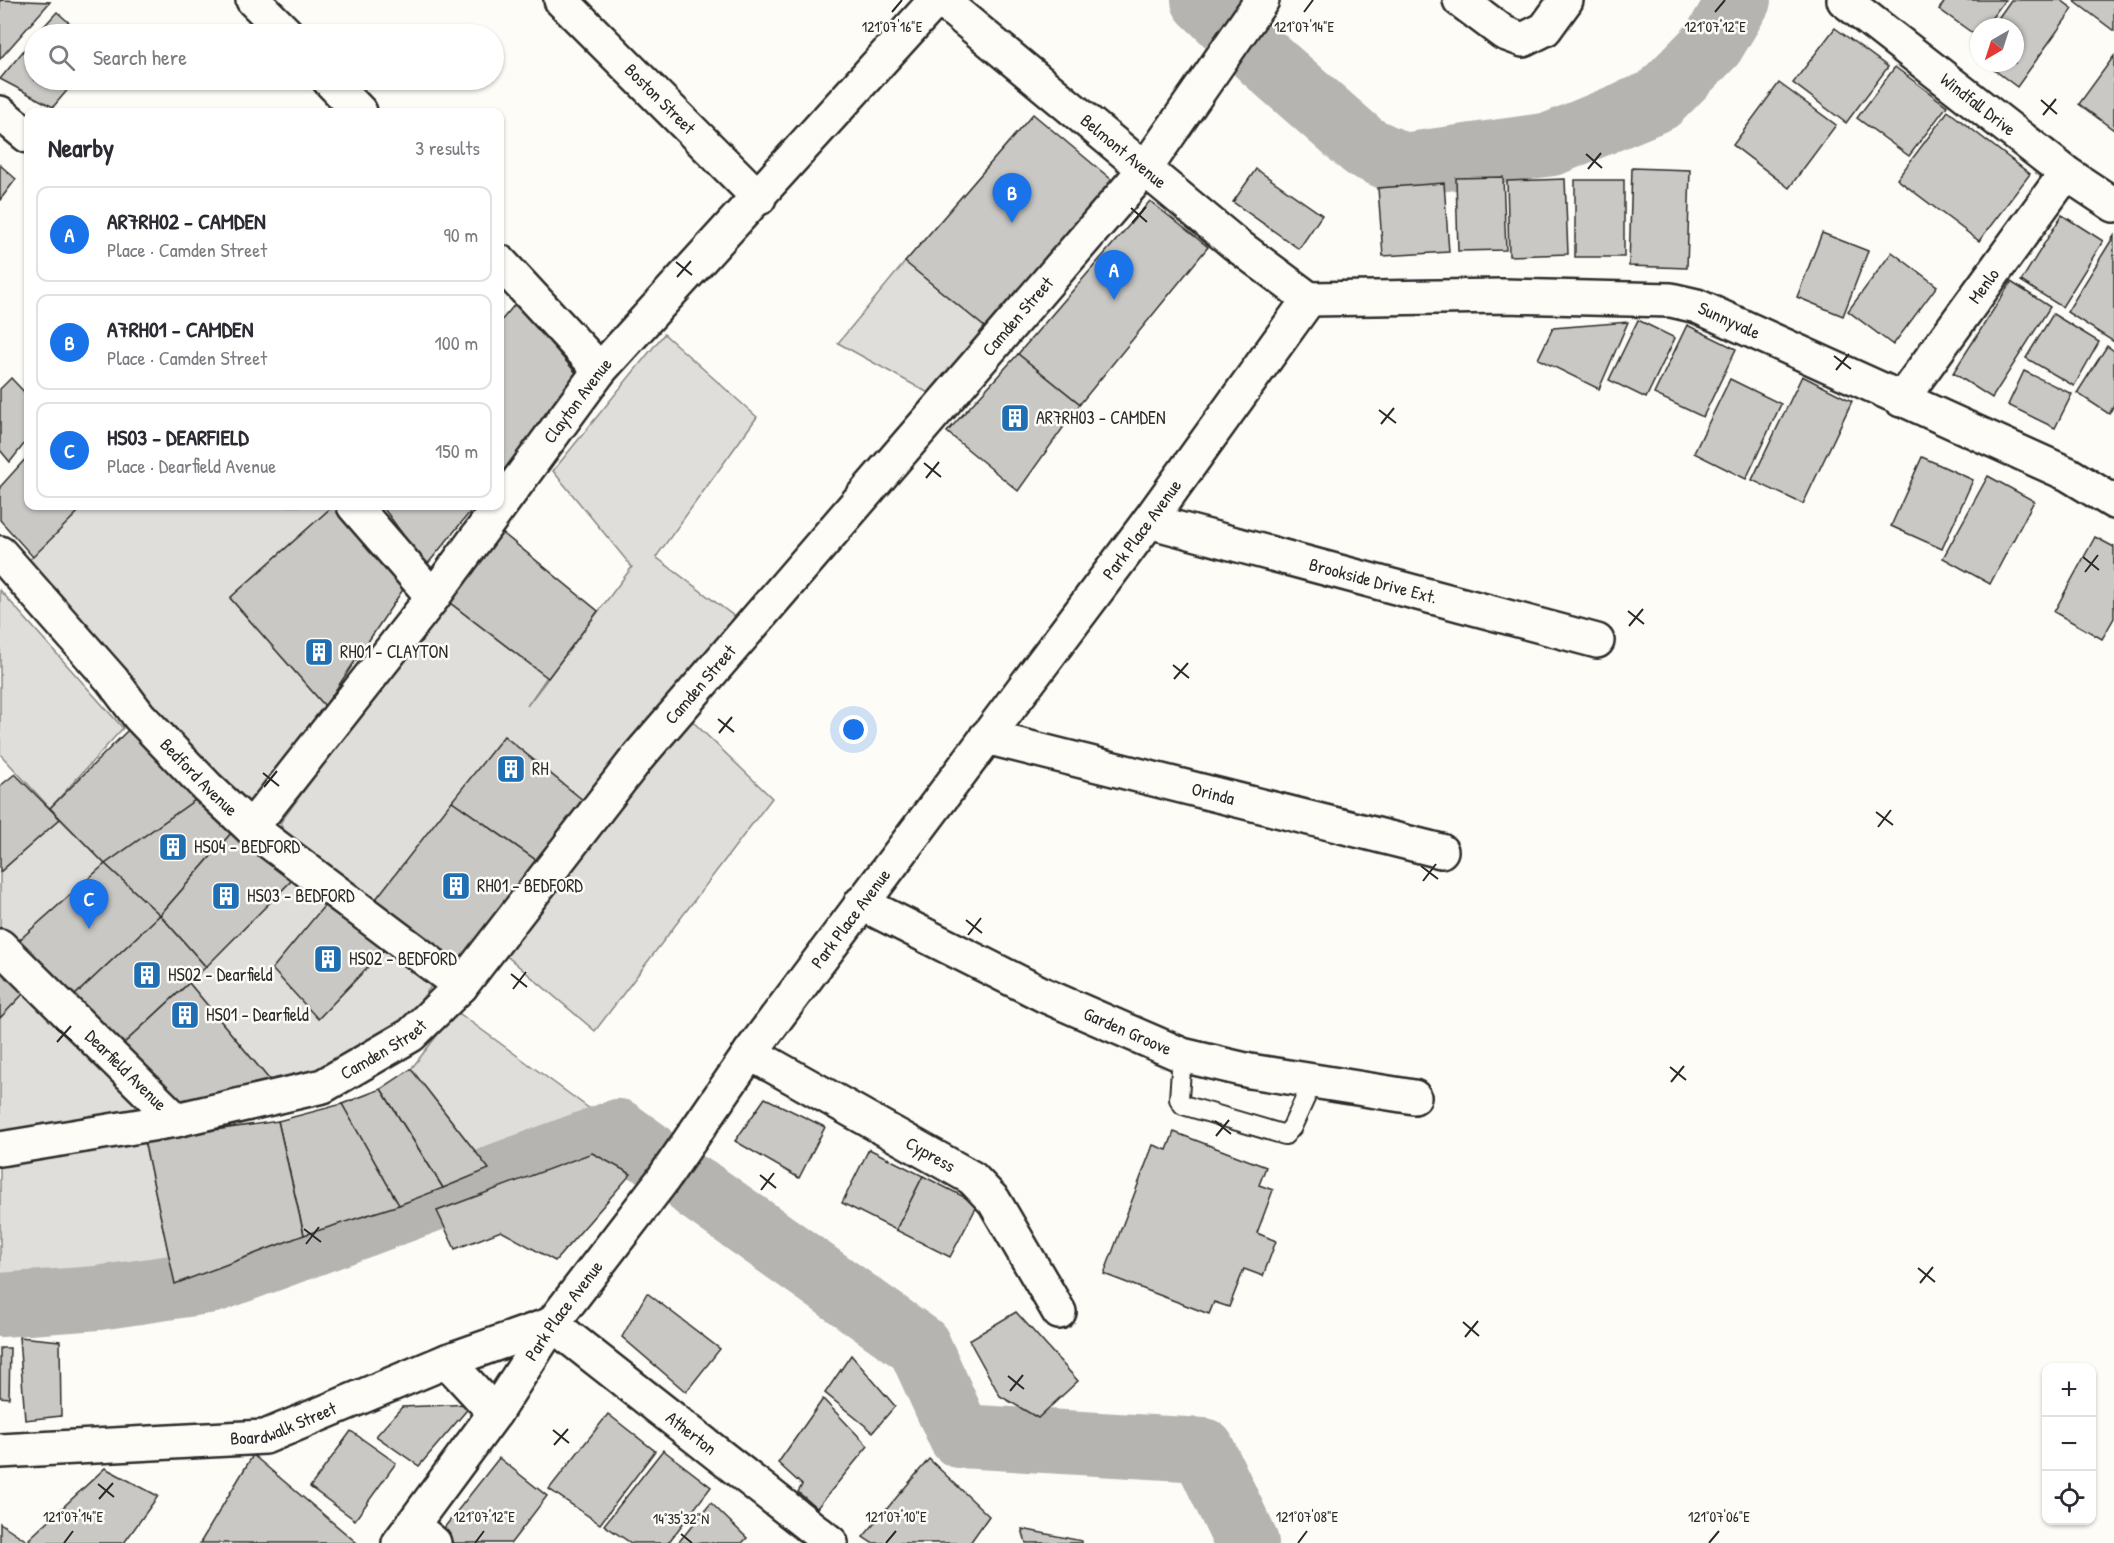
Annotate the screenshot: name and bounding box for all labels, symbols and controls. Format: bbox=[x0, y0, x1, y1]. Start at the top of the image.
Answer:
text: 121°07'16"E bbox=[862, 16, 923, 37]
text: 121°07'14"E bbox=[1274, 16, 1334, 37]
text: 121°07'12"E bbox=[1684, 16, 1746, 37]
north arrow bbox=[1970, 18, 2024, 72]
search box bbox=[24, 24, 504, 90]
icon: search bbox=[45, 41, 78, 74]
text: Search here bbox=[93, 42, 187, 72]
street label: Boston Street bbox=[619, 58, 702, 140]
street label: Windfall Drive bbox=[1935, 67, 2021, 142]
street label: Belmont Avenue bbox=[1075, 108, 1172, 194]
text: Nearby bbox=[48, 130, 114, 165]
text: 3 results bbox=[415, 134, 480, 161]
pin: B bbox=[992, 174, 1032, 223]
text: AR7RH02 - CAMDEN bbox=[107, 206, 266, 236]
text: A bbox=[65, 221, 74, 248]
text: 90 m bbox=[444, 221, 478, 248]
text: Place · Camden Street bbox=[107, 236, 267, 263]
pin: A bbox=[1094, 250, 1134, 300]
street label: Menlo bbox=[1962, 263, 2005, 308]
street label: Camden Street bbox=[976, 270, 1059, 361]
street label: Sunnyvale bbox=[1694, 295, 1764, 345]
text: A7RH01 - CAMDEN bbox=[107, 314, 254, 344]
text: B bbox=[64, 329, 75, 356]
text: 100 m bbox=[435, 329, 478, 356]
text: Place · Camden Street bbox=[107, 344, 267, 371]
street label: Clayton Avenue bbox=[537, 352, 617, 448]
building icon: AR7RH03 - CAMDEN bbox=[999, 402, 1031, 434]
place label: AR7RH03 - CAMDEN bbox=[1036, 405, 1166, 430]
text: HS03 - DEARFIELD bbox=[107, 422, 249, 452]
text: C bbox=[64, 437, 75, 464]
text: 150 m bbox=[435, 437, 478, 464]
text: Place · Dearfield Avenue bbox=[107, 452, 276, 479]
street label: Park Place Avenue bbox=[1096, 474, 1187, 585]
street label: Brookside Drive Ext. bbox=[1306, 551, 1440, 610]
building icon: RH01 - CLAYTON bbox=[303, 636, 335, 668]
place label: RH01 - CLAYTON bbox=[340, 639, 448, 664]
street label: Camden Street bbox=[659, 639, 742, 729]
your location bbox=[839, 715, 868, 744]
street label: Bedford Avenue bbox=[155, 732, 244, 822]
building icon: RH bbox=[495, 753, 527, 785]
place label: RH bbox=[532, 756, 549, 781]
street label: Orinda bbox=[1189, 776, 1237, 811]
building icon: HS04 - BEDFORD bbox=[157, 831, 189, 863]
place label: HS04 - BEDFORD bbox=[194, 834, 301, 859]
street label: Park Place Avenue bbox=[805, 863, 896, 973]
building icon: RH01 - BEDFORD bbox=[440, 870, 472, 902]
place label: RH01 - BEDFORD bbox=[477, 873, 583, 898]
pin: C bbox=[70, 880, 109, 929]
building icon: HS03 - BEDFORD bbox=[210, 880, 242, 912]
place label: HS03 - BEDFORD bbox=[247, 883, 355, 908]
building icon: HS02 - BEDFORD bbox=[312, 943, 344, 975]
place label: HS02 - BEDFORD bbox=[349, 946, 457, 971]
building icon: HS02 - Dearfield bbox=[131, 959, 163, 991]
place label: HS02 - Dearfield bbox=[168, 962, 273, 987]
building icon: HS01 - Dearfield bbox=[169, 999, 201, 1031]
street label: Garden Groove bbox=[1080, 1001, 1176, 1061]
place label: HS01 - Dearfield bbox=[206, 1002, 309, 1027]
street label: Camden Street bbox=[335, 1013, 433, 1085]
street label: Dearfield Avenue bbox=[80, 1024, 173, 1116]
street label: Cypress bbox=[901, 1130, 960, 1178]
street label: Park Place Avenue bbox=[519, 1255, 608, 1366]
map controls bbox=[2042, 1363, 2096, 1525]
button: + bbox=[2042, 1363, 2096, 1417]
street label: Boardwalk Street bbox=[229, 1395, 341, 1451]
street label: Atherton bbox=[661, 1405, 722, 1461]
button: − bbox=[2042, 1417, 2096, 1471]
button: locate bbox=[2042, 1471, 2096, 1525]
text: 121°07'14"E bbox=[43, 1506, 103, 1527]
text: 121°07'12"E bbox=[453, 1506, 515, 1527]
text: 121°07'10"E bbox=[865, 1506, 927, 1527]
text: 121°07'08"E bbox=[1276, 1506, 1339, 1527]
text: 121°07'06"E bbox=[1688, 1506, 1750, 1527]
text: 14°35'32"N bbox=[653, 1508, 709, 1529]

